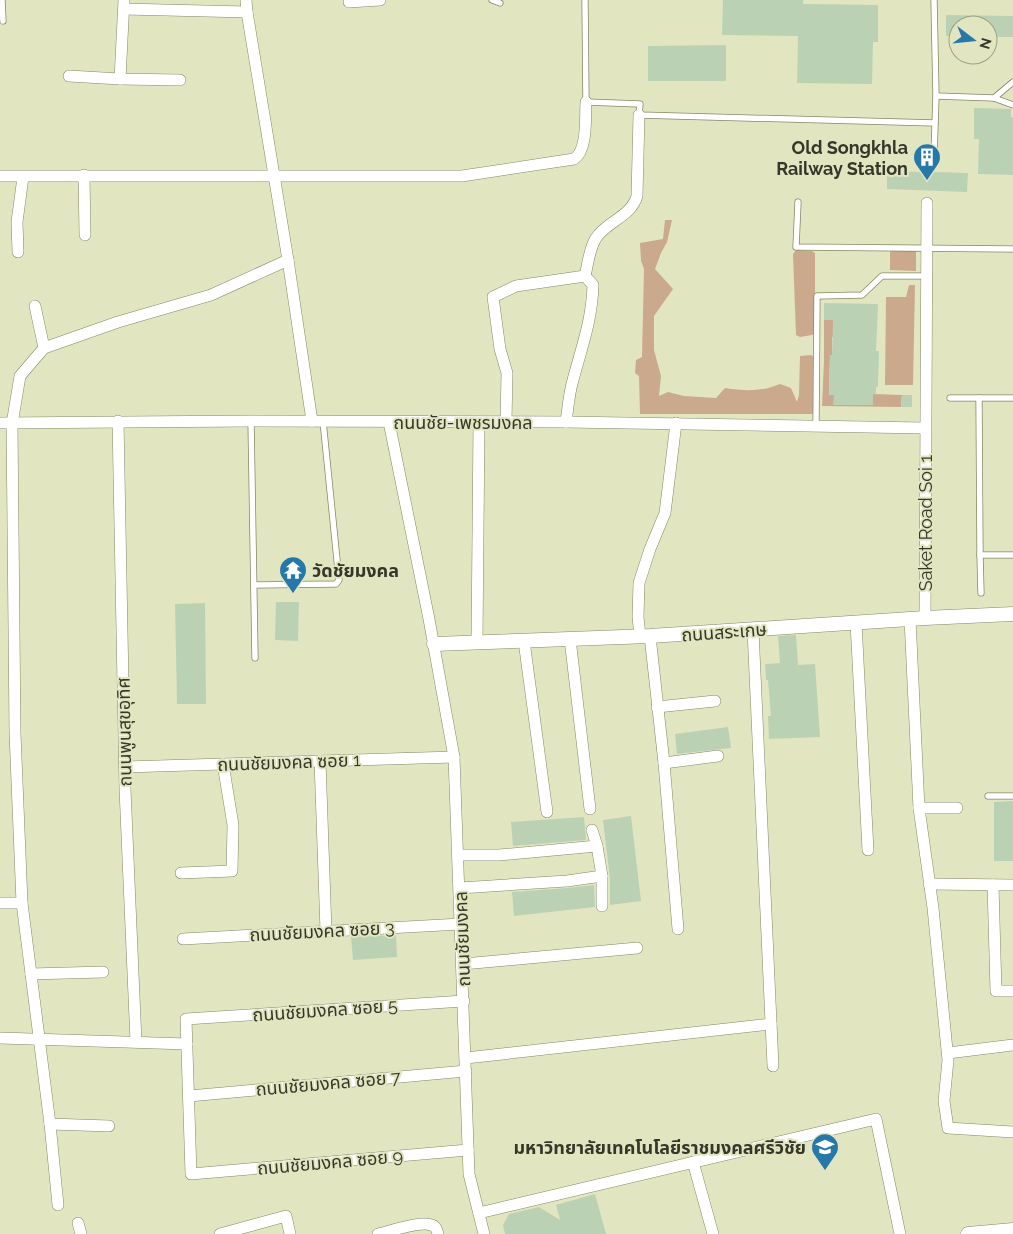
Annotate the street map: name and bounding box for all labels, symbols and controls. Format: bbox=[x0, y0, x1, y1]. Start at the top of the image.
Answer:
north arrow bbox=[948, 15, 998, 65]
text: N bbox=[976, 36, 995, 51]
place label: Old Songkhla Railway Station bbox=[776, 137, 908, 179]
building icon: Old Songkhla Railway Station bbox=[912, 142, 942, 181]
street label: ถนนชัย-เพชรมงคล bbox=[393, 412, 533, 433]
street label: Saket Road Soi 1 bbox=[915, 454, 936, 591]
temple icon: วัดชัยมงคล bbox=[278, 555, 308, 594]
place label: วัดชัยมงคล bbox=[312, 560, 399, 581]
street label: ถนนสระเกษ bbox=[681, 619, 767, 645]
street label: ถนนพูนสุขอุทิศ bbox=[113, 677, 137, 787]
street label: ถนนชัยมงคล ซอย 1 bbox=[217, 749, 361, 775]
street label: ถนนชัยมงคล bbox=[450, 891, 474, 987]
street label: ถนนชัยมงคล ซอย 3 bbox=[249, 917, 395, 945]
street label: ถนนชัยมงคล ซอย 5 bbox=[252, 994, 399, 1026]
street label: ถนนชัยมงคล ซอย 7 bbox=[255, 1066, 402, 1100]
school or university icon: มหาวิทยาลัยเทคโนโลยีราชมงคลศรีวิชัย bbox=[810, 1132, 840, 1171]
place label: มหาวิทยาลัยเทคโนโลยีราชมงคลศรีวิชัย bbox=[513, 1137, 806, 1158]
street label: ถนนชัยมงคล ซอย 9 bbox=[256, 1145, 404, 1179]

